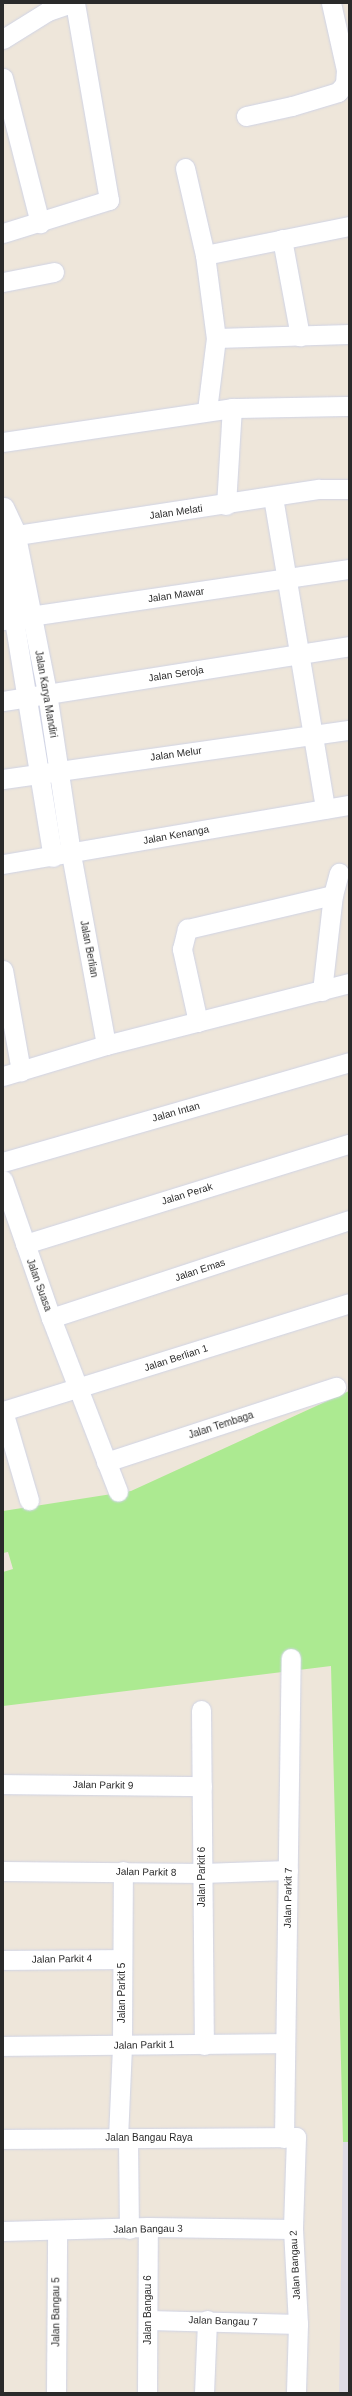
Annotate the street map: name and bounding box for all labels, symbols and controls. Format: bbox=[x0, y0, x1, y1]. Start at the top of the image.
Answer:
street label: Jalan Melati bbox=[149, 502, 203, 522]
street label: Jalan Mawar bbox=[147, 585, 205, 605]
street label: Jalan Karya Mandiri bbox=[32, 649, 60, 739]
street label: Jalan Seroja bbox=[148, 664, 204, 684]
street label: Jalan Melur bbox=[150, 744, 202, 764]
street label: Jalan Kenanga bbox=[142, 823, 210, 847]
street label: Jalan Berlian bbox=[78, 919, 100, 979]
street label: Jalan Intan bbox=[151, 1099, 201, 1125]
street label: Jalan Perak bbox=[160, 1181, 214, 1207]
street label: Jalan Emas bbox=[173, 1256, 227, 1284]
street label: Jalan Suasa bbox=[24, 1257, 54, 1313]
street label: Jalan Berlian 1 bbox=[143, 1342, 209, 1374]
street label: Jalan Tembaga bbox=[187, 1409, 255, 1441]
street label: Jalan Parkit 9 bbox=[73, 1778, 133, 1792]
street label: Jalan Parkit 6 bbox=[196, 1847, 208, 1907]
street label: Jalan Parkit 8 bbox=[116, 1865, 176, 1879]
street label: Jalan Parkit 7 bbox=[281, 1868, 295, 1928]
street label: Jalan Parkit 4 bbox=[32, 1952, 92, 1966]
street label: Jalan Parkit 5 bbox=[116, 1963, 128, 2023]
street label: Jalan Parkit 1 bbox=[114, 2038, 174, 2052]
street label: Jalan Bangau Raya bbox=[105, 2132, 193, 2144]
street label: Jalan Bangau 3 bbox=[113, 2222, 183, 2236]
street label: Jalan Bangau 2 bbox=[287, 2230, 303, 2300]
street label: Jalan Bangau 6 bbox=[142, 2275, 154, 2345]
street label: Jalan Bangau 5 bbox=[50, 2277, 62, 2347]
street label: Jalan Bangau 7 bbox=[188, 2314, 258, 2328]

